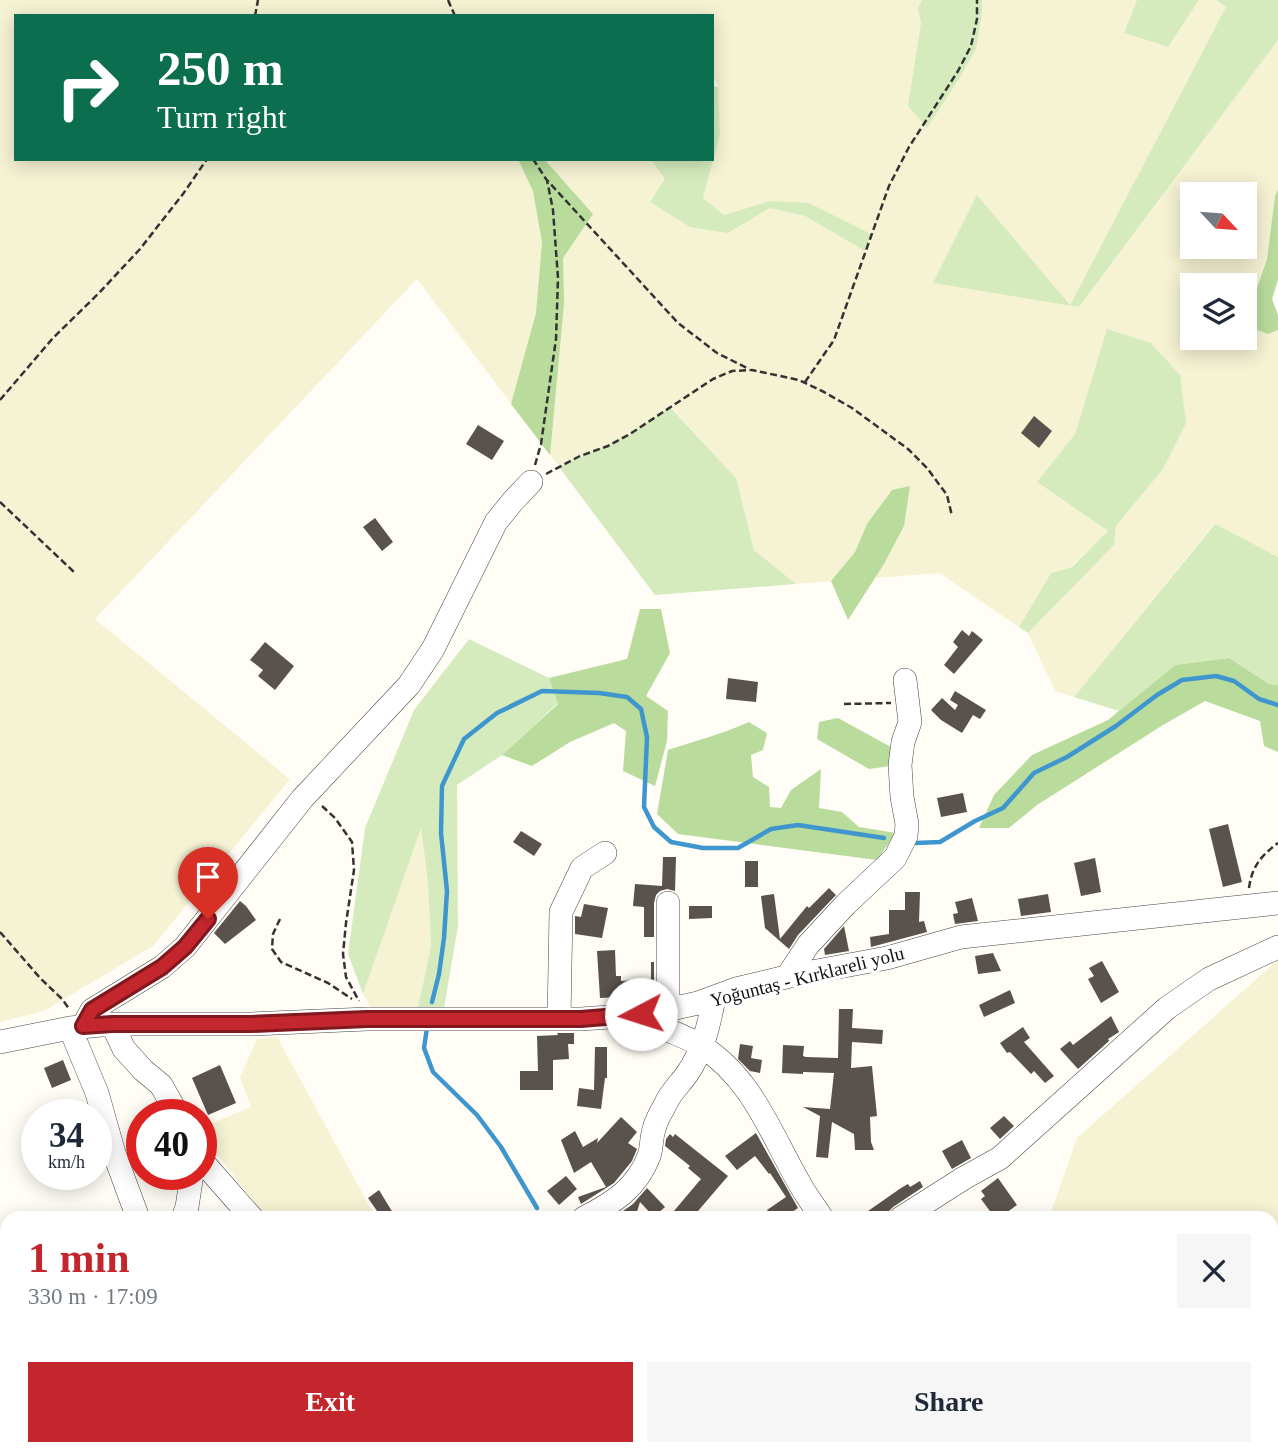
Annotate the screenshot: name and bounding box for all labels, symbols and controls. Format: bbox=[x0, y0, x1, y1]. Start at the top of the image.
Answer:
text: 250 m bbox=[157, 41, 284, 96]
icon: right bbox=[42, 42, 133, 133]
text: Turn right bbox=[157, 99, 287, 135]
north arrow bbox=[1180, 182, 1256, 259]
map controls bbox=[1180, 182, 1257, 350]
button: layers bbox=[1180, 273, 1257, 350]
pin bbox=[178, 847, 238, 919]
icon: arrive bbox=[189, 858, 227, 896]
street label: Yoğuntaş - Kırklareli yolu bbox=[708, 942, 907, 1011]
position arrow bbox=[604, 977, 678, 1051]
speed limit sign: 40 bbox=[126, 1099, 217, 1190]
text: 34 bbox=[49, 1116, 84, 1155]
text: km/h bbox=[48, 1152, 85, 1172]
button: close bbox=[1177, 1234, 1251, 1308]
text: 1 min bbox=[28, 1235, 130, 1281]
text: 330 m · 17:09 bbox=[28, 1284, 158, 1309]
button: Exit bbox=[28, 1362, 633, 1442]
button: Share bbox=[647, 1362, 1251, 1442]

